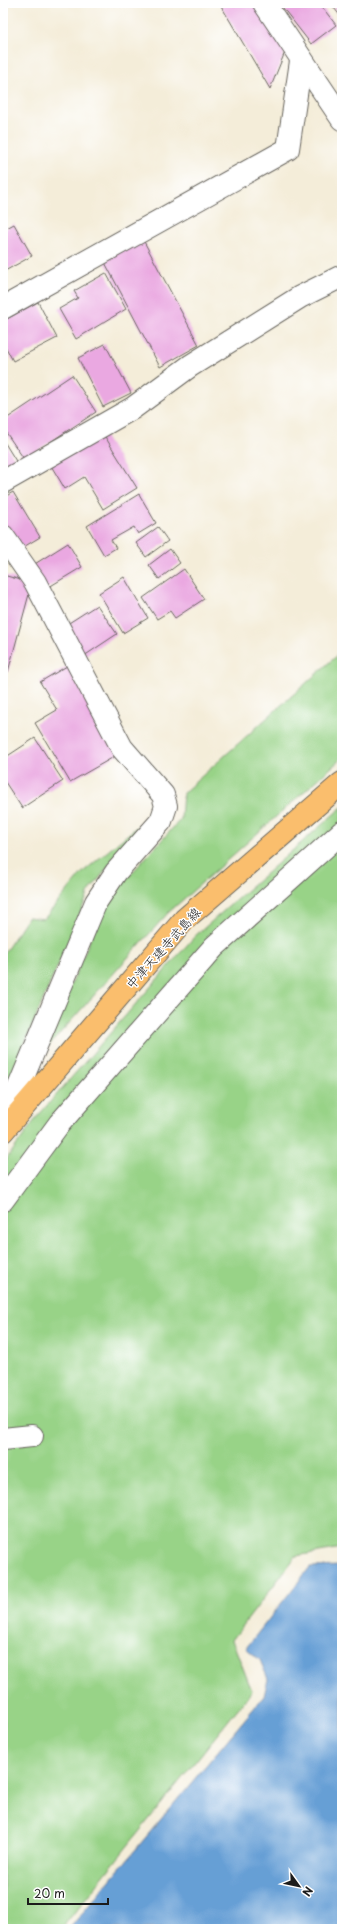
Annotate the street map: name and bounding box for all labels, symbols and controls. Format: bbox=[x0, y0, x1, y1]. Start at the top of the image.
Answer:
street label: 中津天建寺武島線 bbox=[121, 902, 205, 993]
north arrow bbox=[279, 1866, 319, 1906]
scale bar bbox=[28, 1880, 108, 1906]
text: N bbox=[298, 1883, 317, 1900]
text: 20 m bbox=[34, 1884, 65, 1902]

